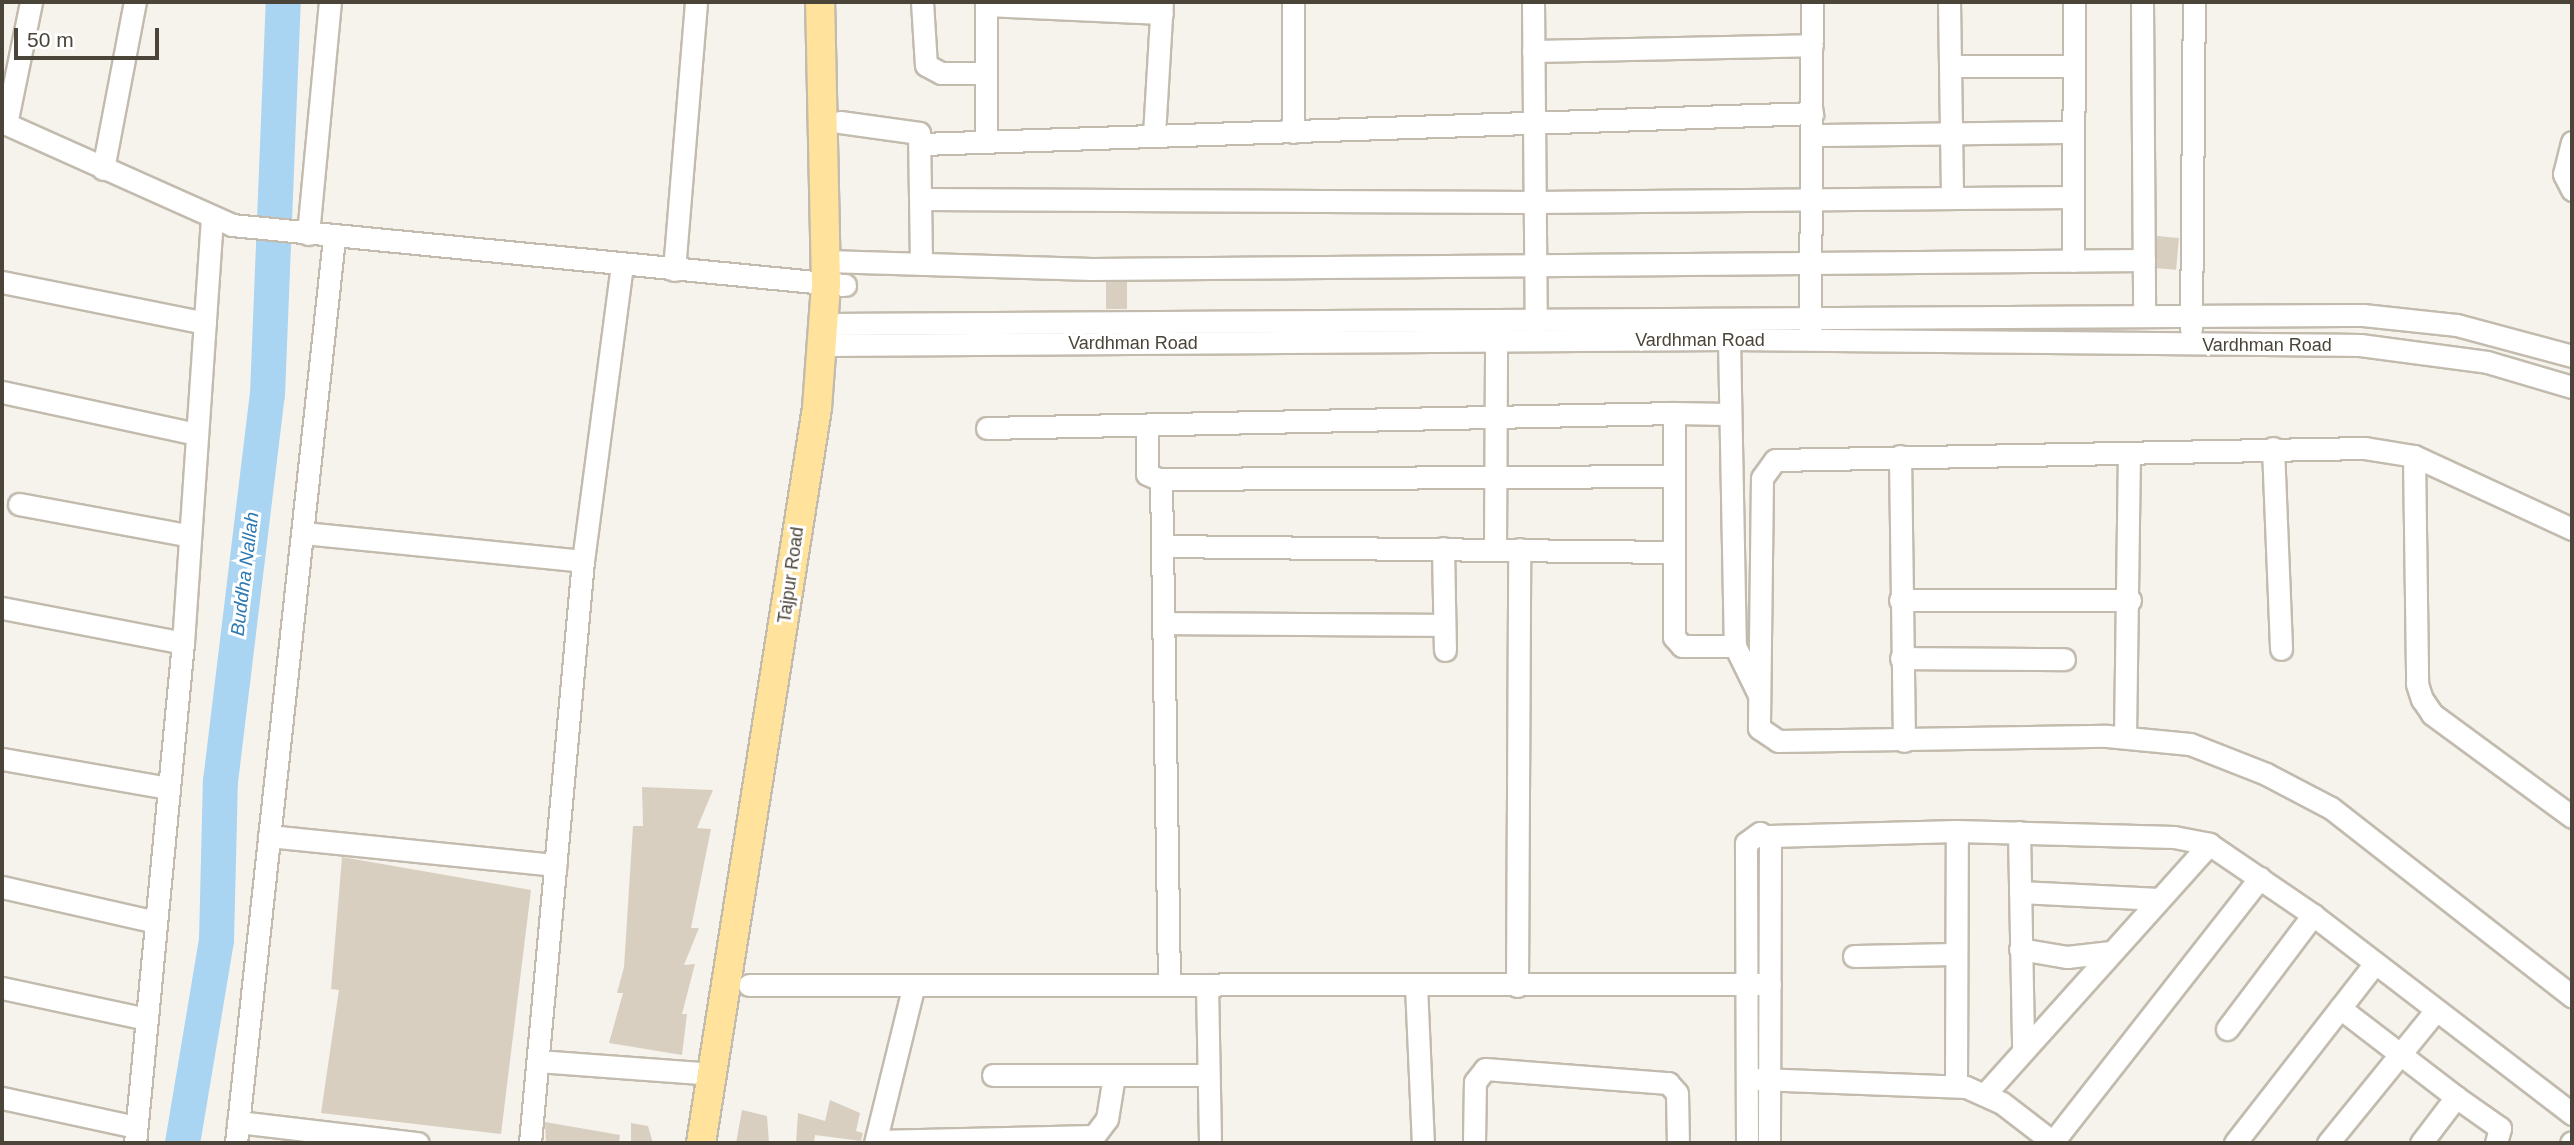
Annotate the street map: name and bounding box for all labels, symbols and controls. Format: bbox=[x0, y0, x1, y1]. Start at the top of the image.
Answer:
scale bar bbox=[18, 14, 163, 58]
text: 50 m bbox=[27, 28, 74, 51]
street label: Vardhman Road bbox=[1635, 329, 1765, 351]
street label: Vardhman Road bbox=[1068, 332, 1198, 354]
street label: Vardhman Road bbox=[2202, 334, 2332, 356]
water label: Buddha Nallah bbox=[226, 511, 264, 637]
street label: Tajpur Road bbox=[774, 525, 808, 625]

